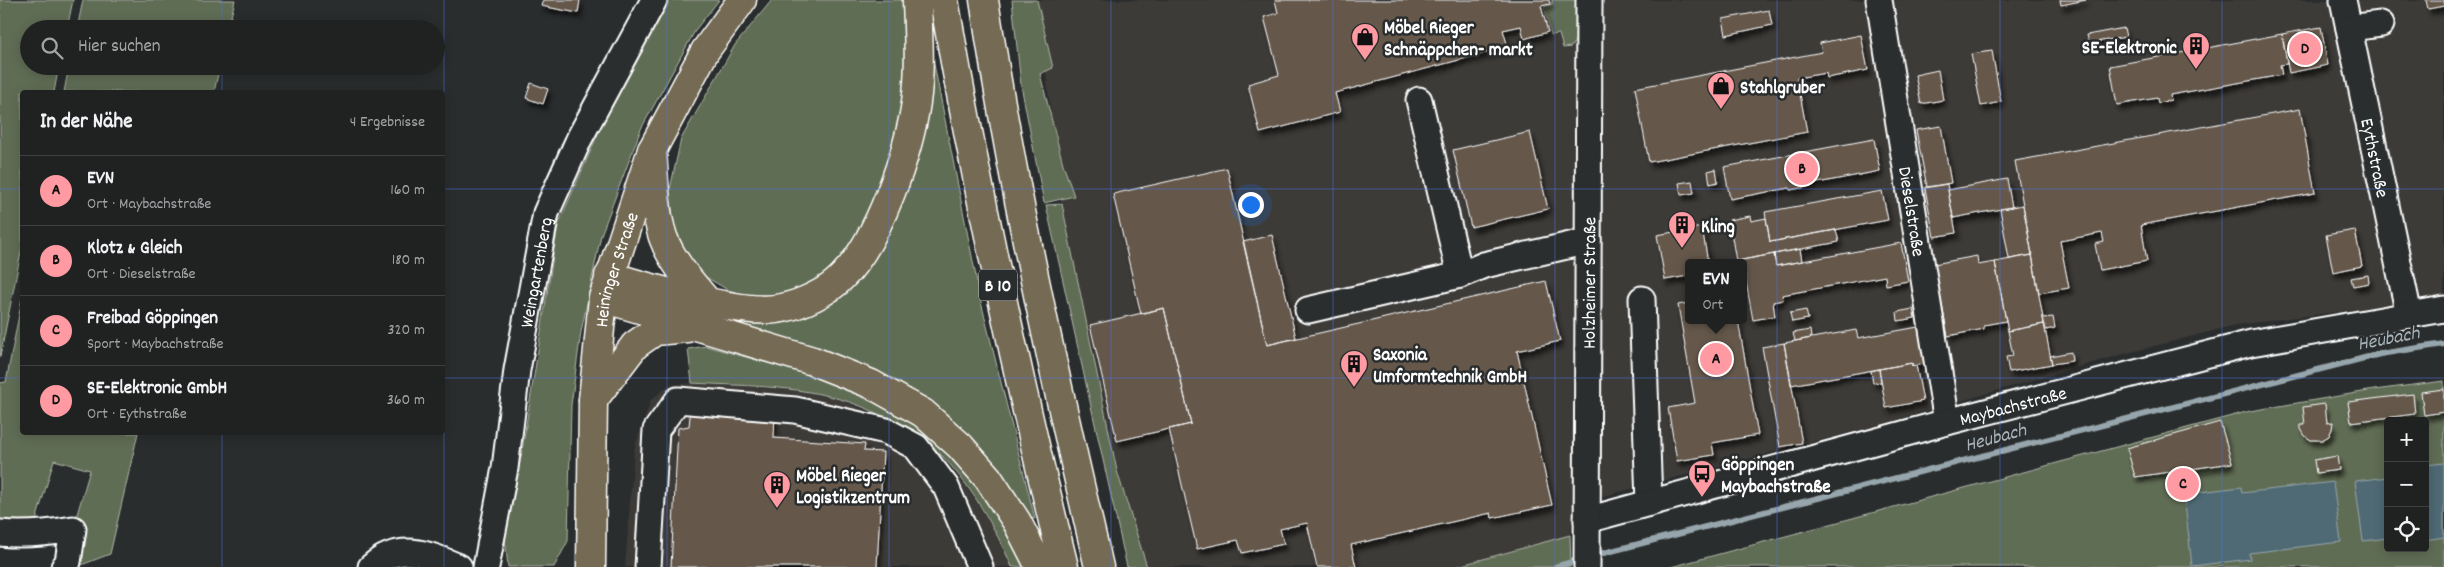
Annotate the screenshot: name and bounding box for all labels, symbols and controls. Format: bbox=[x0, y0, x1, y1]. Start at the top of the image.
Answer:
place label: Möbel Rieger Schnäppchen- markt bbox=[1384, 16, 1533, 65]
search box bbox=[20, 20, 445, 75]
shop icon: Möbel Rieger Schnäppchen- markt bbox=[1350, 22, 1380, 61]
pin: D bbox=[2289, 30, 2321, 68]
building icon: SE-Elektronic bbox=[2181, 31, 2211, 70]
icon: search bbox=[38, 34, 66, 62]
text: Hier suchen bbox=[78, 34, 161, 61]
place label: SE-Elektronic bbox=[2082, 36, 2177, 63]
shop icon: Stahlgruber bbox=[1706, 71, 1736, 110]
place label: Stahlgruber bbox=[1740, 76, 1826, 103]
text: In der Nähe bbox=[40, 108, 132, 138]
text: 4 Ergebnisse bbox=[350, 111, 425, 134]
street label: Eythstraße bbox=[2351, 116, 2394, 200]
pin: B bbox=[1786, 150, 1818, 188]
street label: Dieselstraße bbox=[1889, 165, 1930, 259]
text: EVN bbox=[87, 166, 114, 193]
text: A bbox=[52, 179, 60, 202]
text: 160 m bbox=[390, 179, 425, 202]
your location bbox=[1238, 192, 1264, 218]
text: Ort · Maybachstraße bbox=[87, 193, 211, 216]
street label: Heininger Straße bbox=[590, 209, 648, 329]
building icon: Kling bbox=[1667, 210, 1697, 249]
street label: Weingartenberg bbox=[515, 215, 562, 330]
place label: Kling bbox=[1701, 215, 1735, 242]
street label: Holzheimer Straße bbox=[1578, 217, 1605, 349]
text: Klotz & Gleich bbox=[87, 236, 182, 263]
text: B bbox=[52, 249, 60, 272]
text: 180 m bbox=[392, 249, 425, 272]
popup bbox=[1685, 259, 1747, 324]
text: Ort · Dieselstraße bbox=[87, 263, 196, 286]
text: EVN bbox=[1702, 267, 1730, 294]
road number: B 10 bbox=[979, 270, 1017, 300]
text: Ort bbox=[1702, 294, 1723, 317]
text: Freibad Göppingen bbox=[87, 306, 218, 333]
text: C bbox=[52, 319, 60, 342]
text: 320 m bbox=[388, 319, 425, 342]
water label: Heubach bbox=[2355, 320, 2423, 360]
text: Sport · Maybachstraße bbox=[87, 333, 224, 356]
pin: A bbox=[1700, 340, 1732, 378]
place label: Saxonia Umformtechnik GmbH bbox=[1373, 343, 1527, 392]
building icon: Saxonia Umformtechnik GmbH bbox=[1339, 349, 1369, 388]
text: SE-Elektronic GmbH bbox=[87, 376, 227, 403]
street label: Maybachstraße bbox=[1957, 381, 2070, 435]
text: D bbox=[52, 389, 60, 412]
text: 360 m bbox=[387, 389, 425, 412]
text: Ort · Eythstraße bbox=[87, 403, 187, 426]
water label: Heubach bbox=[1962, 417, 2031, 461]
map controls bbox=[2384, 417, 2429, 552]
button: + bbox=[2384, 417, 2429, 462]
place label: Göppingen Maybachstraße bbox=[1721, 453, 1831, 502]
bus stop icon: Göppingen Maybachstraße bbox=[1687, 459, 1717, 498]
button: − bbox=[2384, 462, 2429, 507]
place label: Möbel Rieger Logistikzentrum bbox=[796, 464, 910, 513]
pin: C bbox=[2167, 465, 2199, 503]
building icon: Möbel Rieger Logistikzentrum bbox=[762, 470, 792, 509]
button: locate bbox=[2384, 507, 2429, 552]

